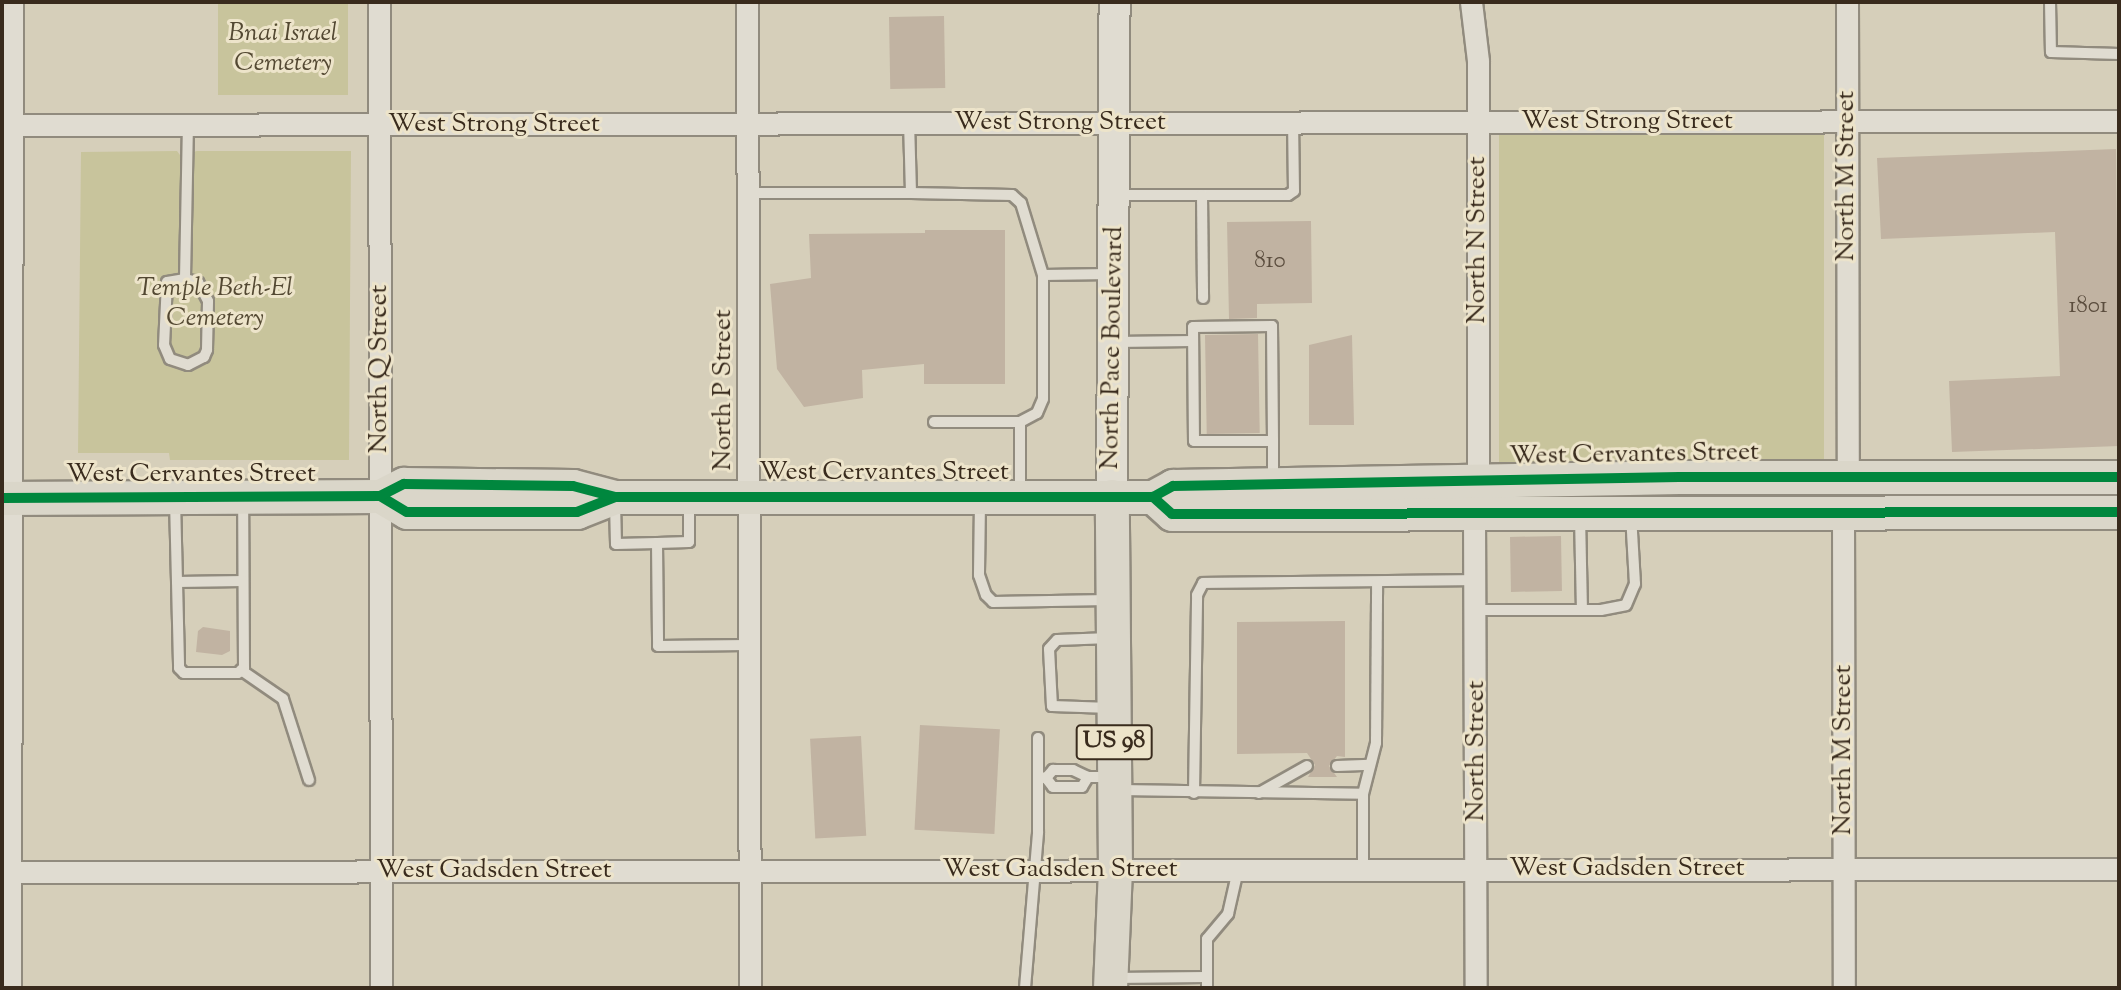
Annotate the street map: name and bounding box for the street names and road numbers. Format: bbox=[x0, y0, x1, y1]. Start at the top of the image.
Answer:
street label: North M Street bbox=[1831, 91, 1863, 261]
street label: West Strong Street bbox=[1521, 106, 1733, 138]
street label: West Strong Street bbox=[954, 107, 1166, 139]
street label: West Strong Street bbox=[388, 109, 600, 141]
street label: North N Street bbox=[1462, 156, 1494, 324]
street label: North Pace Boulevard bbox=[1095, 226, 1131, 470]
street label: North Q Street bbox=[364, 285, 396, 453]
street label: North P Street bbox=[708, 309, 740, 471]
street label: West Cervantes Street bbox=[1509, 437, 1759, 473]
street label: West Cervantes Street bbox=[759, 457, 1009, 489]
street label: West Cervantes Street bbox=[66, 459, 316, 491]
street label: North M Street bbox=[1828, 665, 1860, 835]
street label: North Street bbox=[1461, 680, 1493, 822]
road number: US 98 bbox=[1076, 722, 1152, 762]
street label: West Gadsden Street bbox=[1509, 853, 1745, 885]
street label: West Gadsden Street bbox=[942, 854, 1178, 886]
street label: West Gadsden Street bbox=[376, 855, 612, 887]

